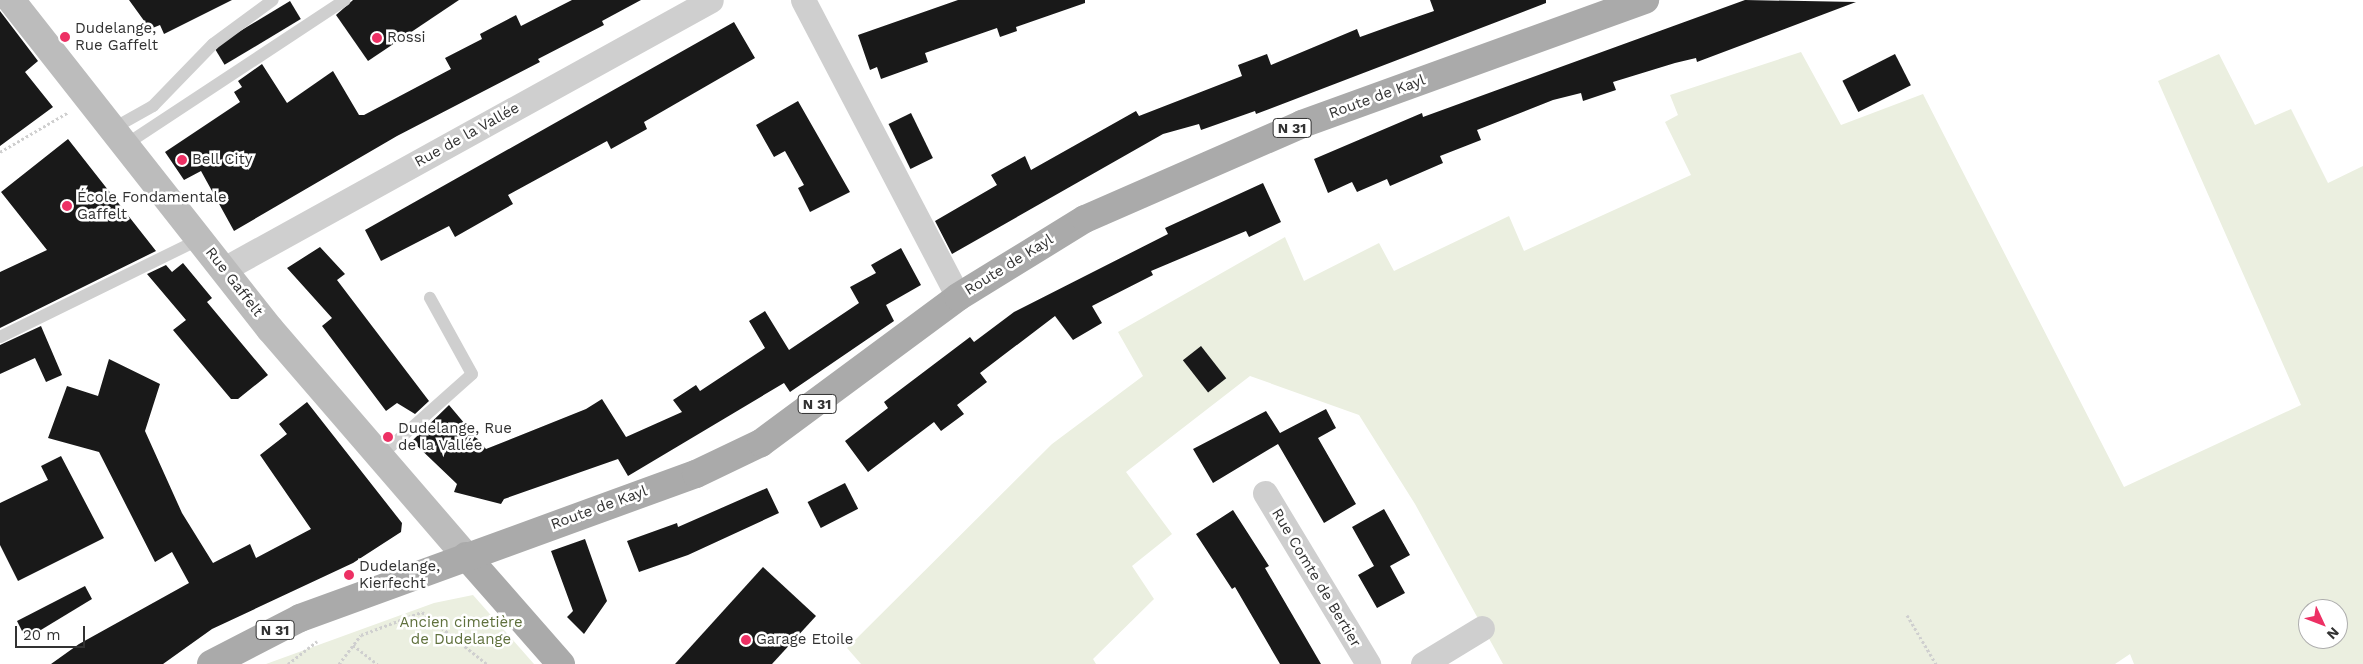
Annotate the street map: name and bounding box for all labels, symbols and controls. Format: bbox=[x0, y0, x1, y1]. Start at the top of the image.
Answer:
place label: Dudelange, Rue Gaffelt bbox=[75, 19, 158, 54]
place label: Rossi bbox=[387, 29, 426, 47]
marker: Dudelange, Rue Gaffelt bbox=[59, 31, 71, 43]
marker: Rossi bbox=[371, 32, 383, 44]
street label: Route de Kayl bbox=[1326, 71, 1428, 123]
street label: Rue de la Vallée bbox=[411, 99, 523, 171]
road number: N 31 bbox=[1272, 116, 1312, 140]
place label: Bell City bbox=[192, 151, 253, 169]
marker: Bell City bbox=[176, 154, 188, 166]
place label: École Fondamentale Gaffelt bbox=[77, 188, 227, 223]
marker: École Fondamentale Gaffelt bbox=[61, 200, 73, 212]
street label: Route de Kayl bbox=[961, 231, 1057, 299]
street label: Rue Gaffelt bbox=[201, 244, 267, 320]
road number: N 31 bbox=[797, 392, 837, 416]
place label: Dudelange, Rue de la Vallée bbox=[398, 419, 512, 454]
marker: Dudelange, Rue de la Vallée bbox=[382, 431, 394, 443]
street label: Route de Kayl bbox=[548, 482, 650, 534]
street label: Rue Comte de Bertier bbox=[1267, 505, 1365, 651]
place label: Dudelange, Kierfecht bbox=[359, 557, 440, 592]
marker: Dudelange, Kierfecht bbox=[343, 569, 355, 581]
north arrow bbox=[2298, 599, 2348, 649]
park label: Ancien cimetière de Dudelange bbox=[399, 613, 523, 648]
scale bar bbox=[18, 616, 88, 648]
road number: N 31 bbox=[255, 618, 295, 642]
text: N bbox=[2324, 624, 2343, 643]
text: 20 m bbox=[23, 626, 61, 644]
place label: Garage Etoile bbox=[756, 631, 853, 649]
marker: Garage Etoile bbox=[740, 634, 752, 646]

